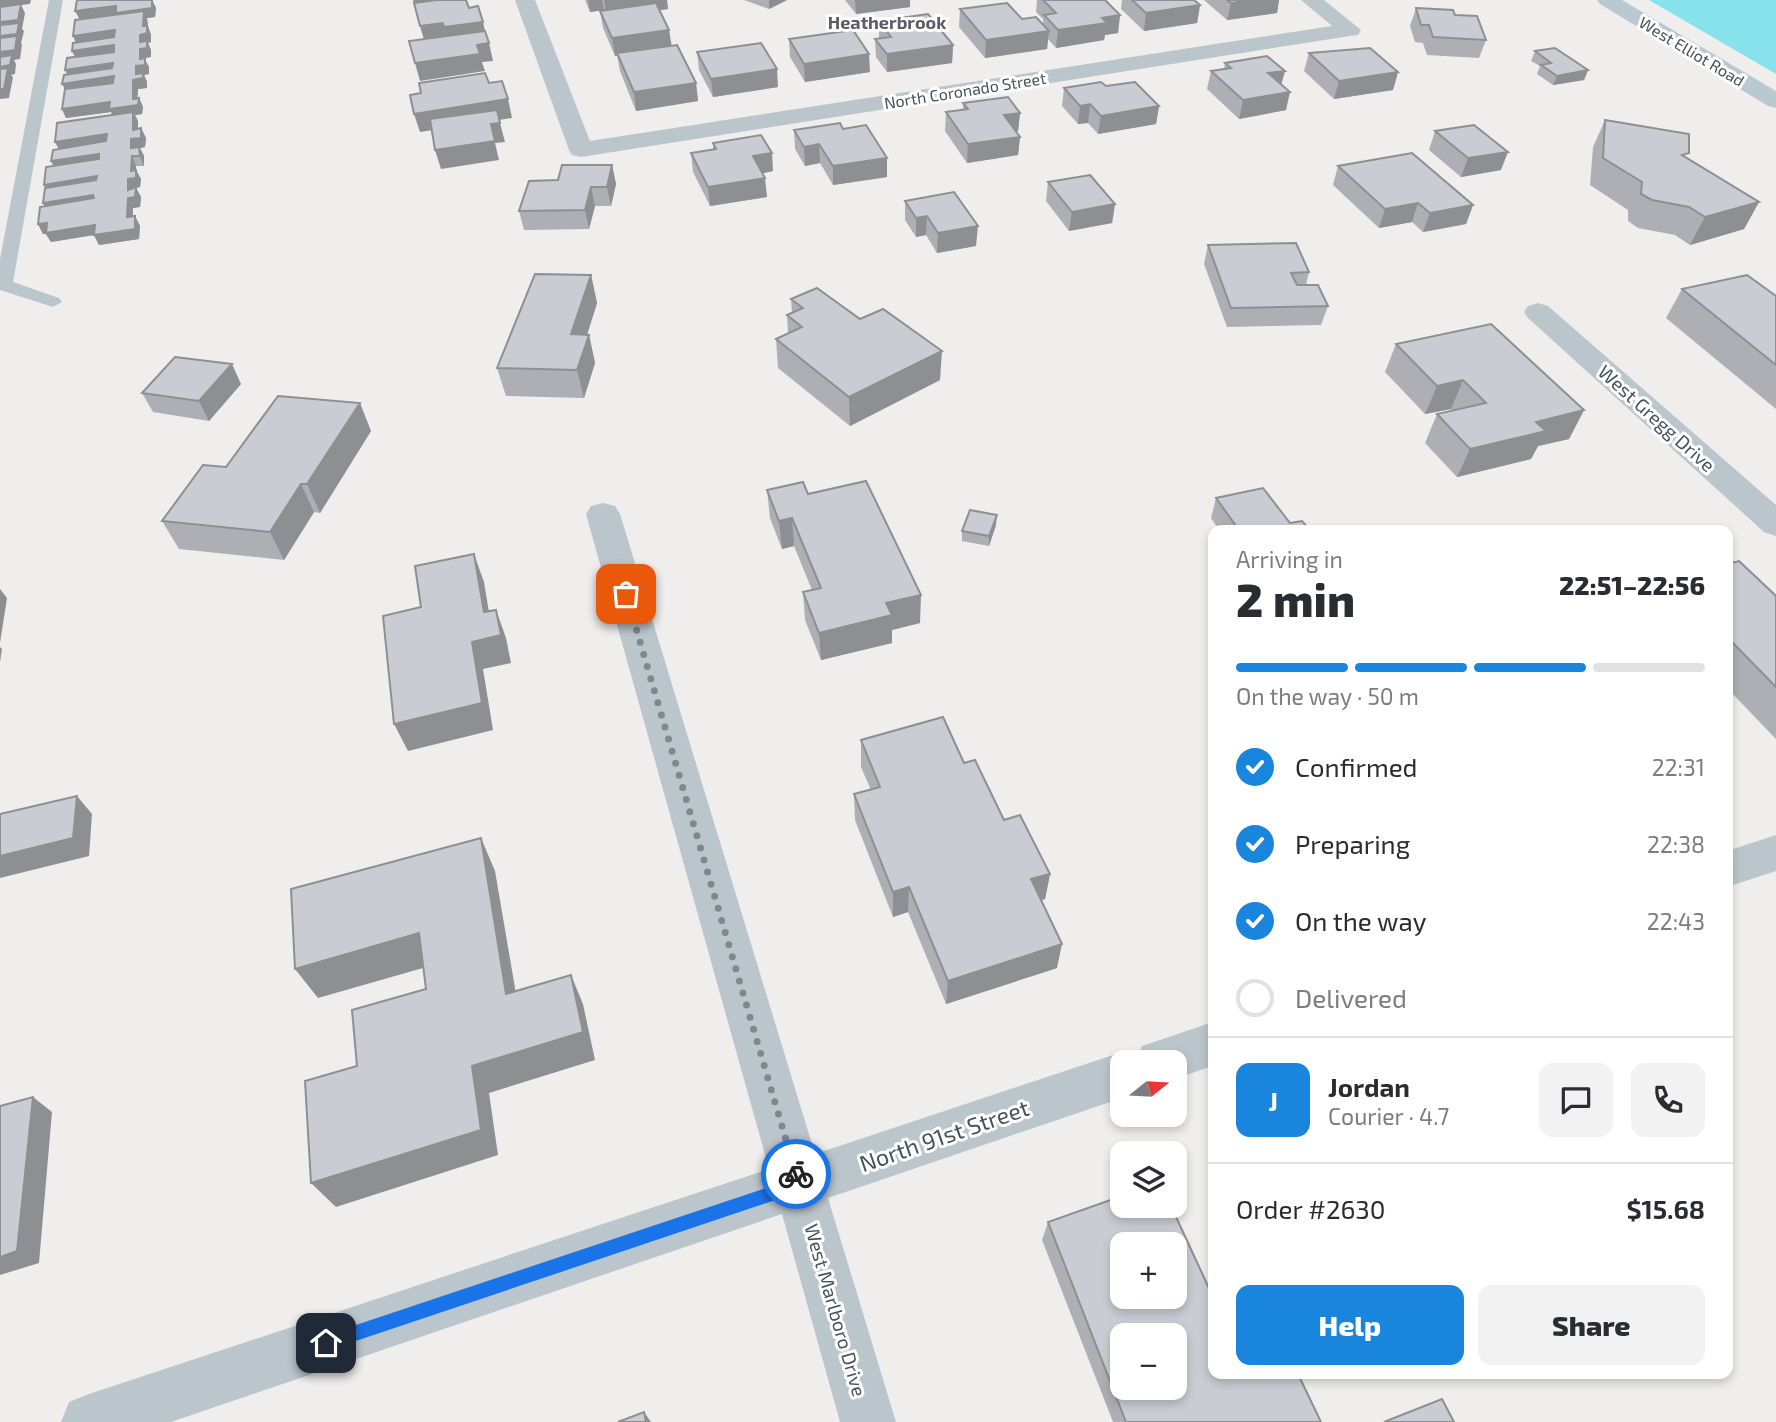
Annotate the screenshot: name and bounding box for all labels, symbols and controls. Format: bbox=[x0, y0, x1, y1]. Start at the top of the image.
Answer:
district label: Heatherbrook bbox=[828, 11, 946, 33]
street label: West Elliot Road bbox=[1636, 12, 1748, 90]
street label: North Coronado Street bbox=[883, 68, 1047, 112]
street label: West Gregg Drive bbox=[1594, 360, 1720, 476]
text: Arriving in bbox=[1236, 545, 1343, 573]
pin bbox=[596, 564, 656, 624]
text: 22:51–22:56 bbox=[1559, 569, 1705, 600]
text: 2 min bbox=[1236, 571, 1355, 626]
icon: bag bbox=[607, 575, 645, 613]
text: On the way · 50 m bbox=[1236, 682, 1419, 710]
icon: check bbox=[1236, 748, 1274, 786]
text: Confirmed bbox=[1295, 751, 1418, 782]
text: 22:31 bbox=[1652, 753, 1705, 781]
icon: check bbox=[1236, 825, 1274, 863]
text: Preparing bbox=[1295, 828, 1410, 859]
text: 22:38 bbox=[1647, 830, 1705, 858]
icon: check bbox=[1236, 902, 1274, 940]
text: On the way bbox=[1295, 905, 1426, 936]
text: 22:43 bbox=[1647, 907, 1705, 935]
text: Delivered bbox=[1295, 982, 1407, 1013]
north arrow bbox=[1110, 1050, 1186, 1127]
map controls bbox=[1110, 1050, 1187, 1400]
button: chat bbox=[1539, 1063, 1613, 1137]
button: phone bbox=[1631, 1063, 1705, 1137]
text: Jordan bbox=[1328, 1071, 1410, 1102]
text: J bbox=[1268, 1085, 1278, 1116]
street label: North 91st Street bbox=[855, 1093, 1033, 1177]
text: Courier · 4.7 bbox=[1328, 1102, 1449, 1130]
courier bbox=[761, 1139, 831, 1209]
button: layers bbox=[1110, 1141, 1187, 1218]
icon: bike bbox=[777, 1155, 815, 1193]
text: Order #2630 bbox=[1236, 1193, 1386, 1224]
text: $15.68 bbox=[1626, 1193, 1705, 1224]
street label: West Marlboro Drive bbox=[800, 1221, 872, 1399]
button: + bbox=[1110, 1232, 1187, 1309]
button: Help bbox=[1236, 1285, 1464, 1365]
button: Share bbox=[1478, 1285, 1705, 1365]
pin bbox=[296, 1313, 356, 1373]
button: − bbox=[1110, 1323, 1187, 1400]
icon: home bbox=[307, 1324, 345, 1362]

